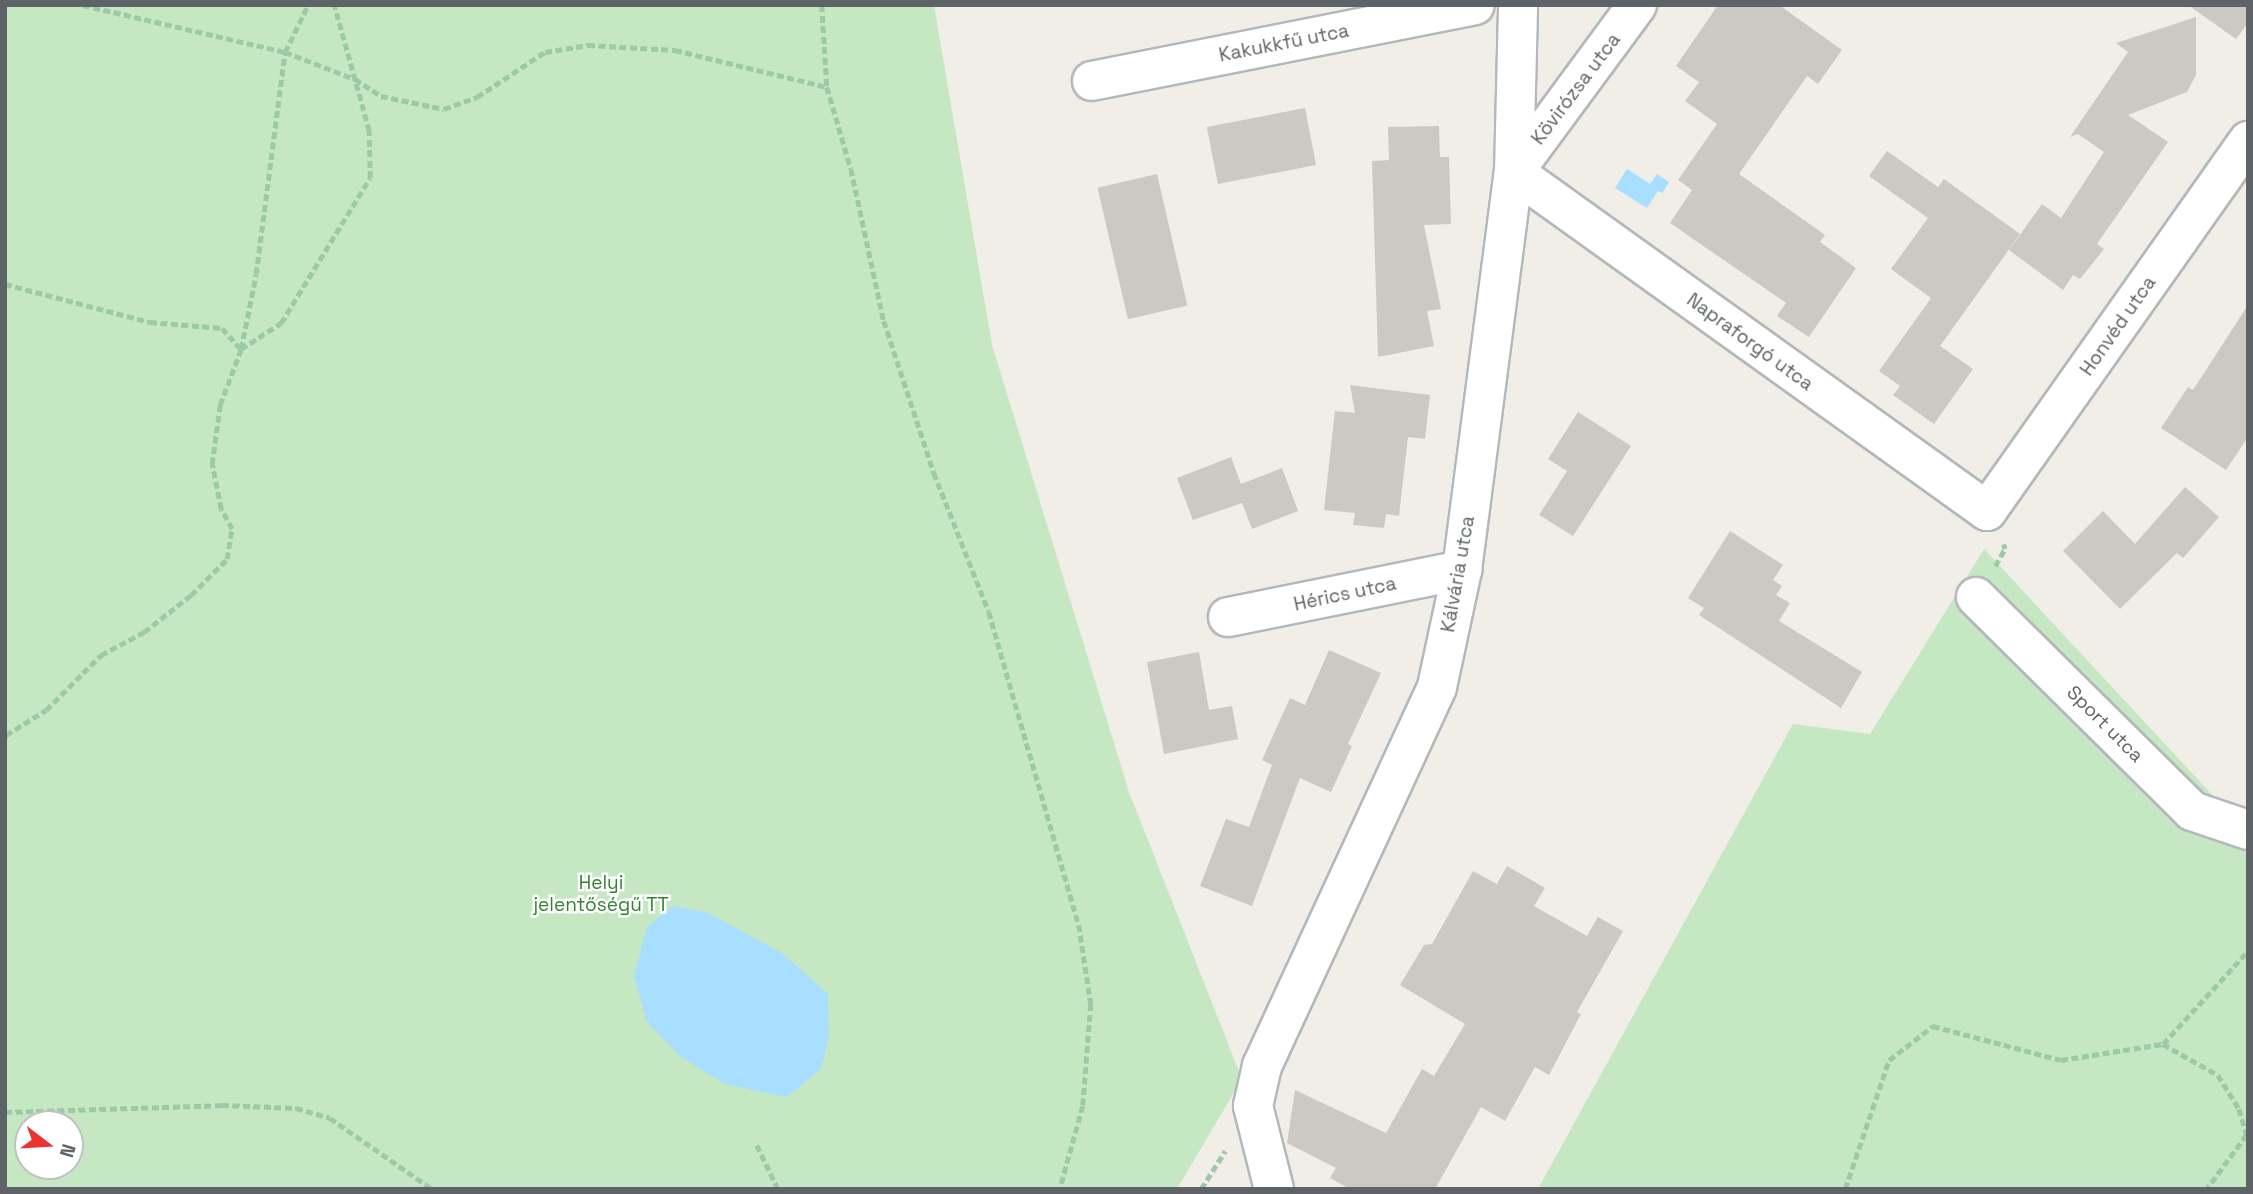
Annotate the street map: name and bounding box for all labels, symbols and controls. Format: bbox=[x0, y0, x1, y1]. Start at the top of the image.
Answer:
street label: Kakukkfű utca bbox=[1217, 19, 1351, 67]
street label: Kövirózsa utca bbox=[1527, 29, 1625, 149]
street label: Honvéd utca bbox=[2075, 272, 2161, 380]
street label: Napraforgó utca bbox=[1682, 289, 1818, 395]
street label: Kálvária utca bbox=[1437, 514, 1479, 634]
street label: Hérics utca bbox=[1292, 572, 1398, 616]
street label: Sport utca bbox=[2062, 681, 2148, 767]
park label: Helyi jelentőségű TT bbox=[533, 872, 669, 916]
north arrow bbox=[14, 1110, 84, 1180]
text: N bbox=[54, 1141, 81, 1160]

